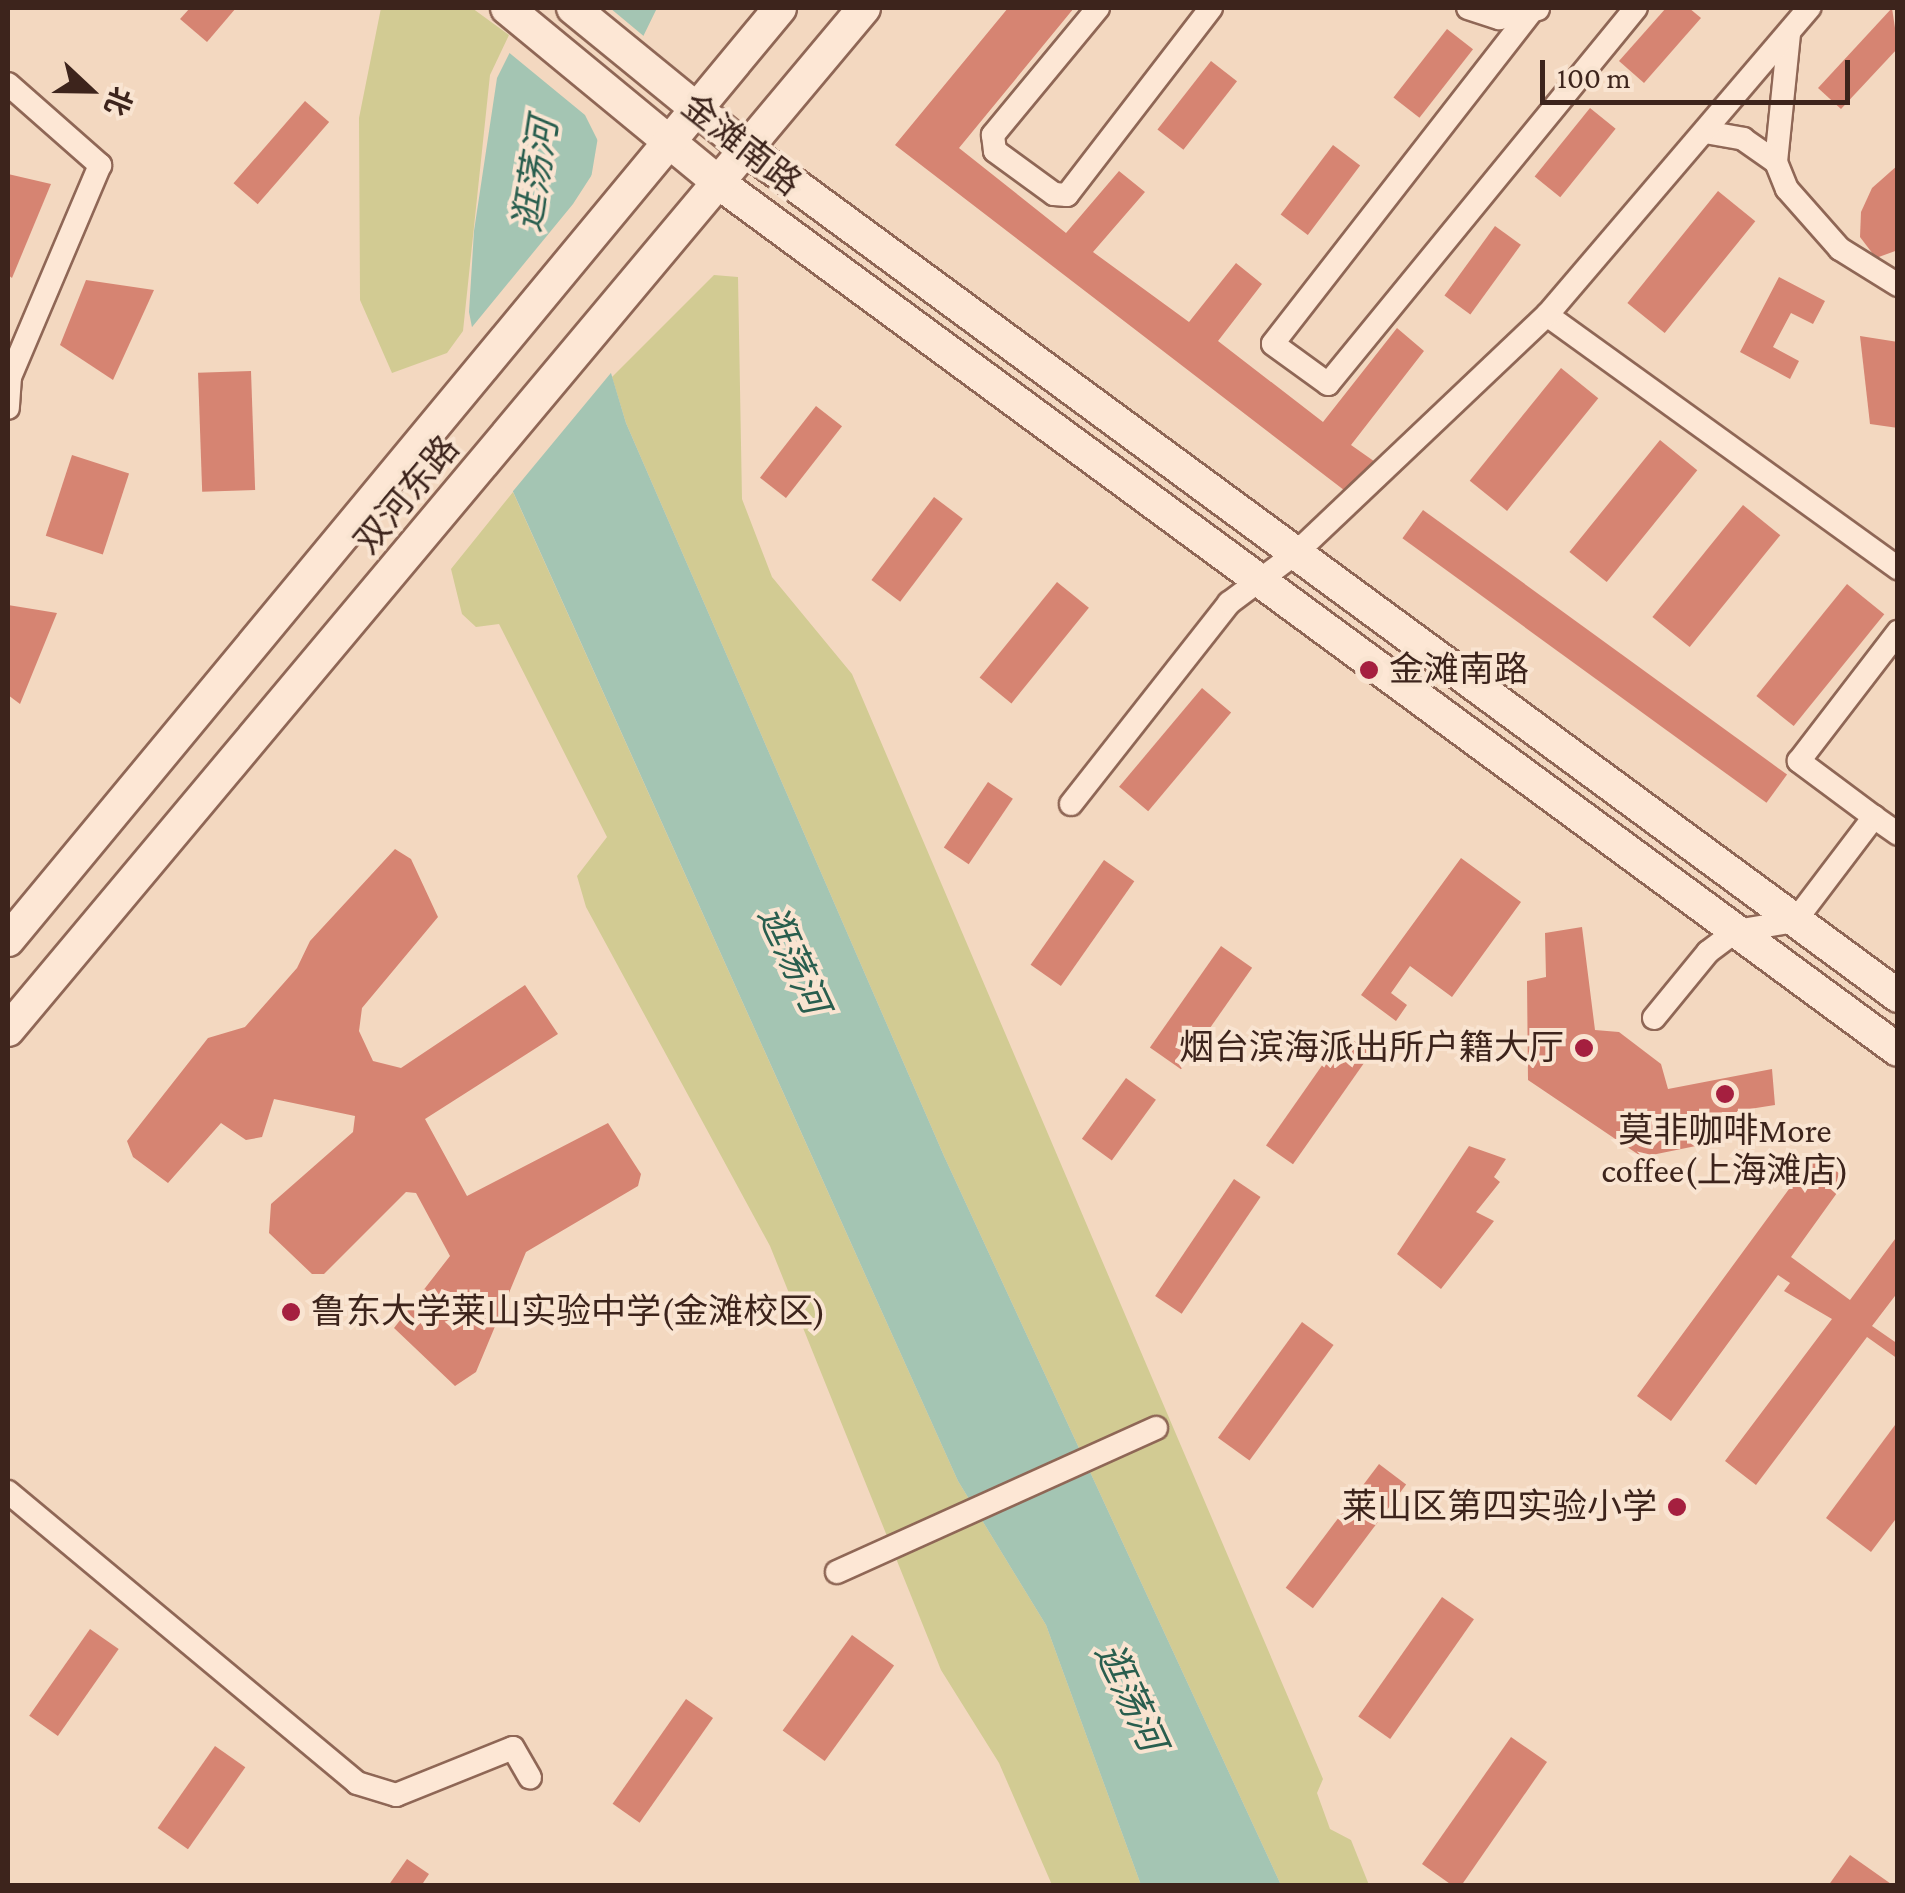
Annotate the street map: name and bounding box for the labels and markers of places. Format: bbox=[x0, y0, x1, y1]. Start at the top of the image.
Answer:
place label: 金滩南路 bbox=[1389, 649, 1529, 691]
marker: 金滩南路 bbox=[1358, 659, 1380, 681]
place label: 烟台滨海派出所户籍大厅 bbox=[1179, 1027, 1564, 1069]
marker: 烟台滨海派出所户籍大厅 bbox=[1573, 1037, 1595, 1059]
marker: 莫非咖啡More coffee(上海滩店) bbox=[1714, 1083, 1736, 1105]
place label: 莫非咖啡More coffee(上海滩店) bbox=[1601, 1110, 1849, 1192]
place label: 鲁东大学莱山实验中学(金滩校区) bbox=[311, 1291, 826, 1333]
marker: 鲁东大学莱山实验中学(金滩校区) bbox=[280, 1301, 302, 1323]
place label: 莱山区第四实验小学 bbox=[1342, 1486, 1657, 1528]
marker: 莱山区第四实验小学 bbox=[1666, 1496, 1688, 1518]

